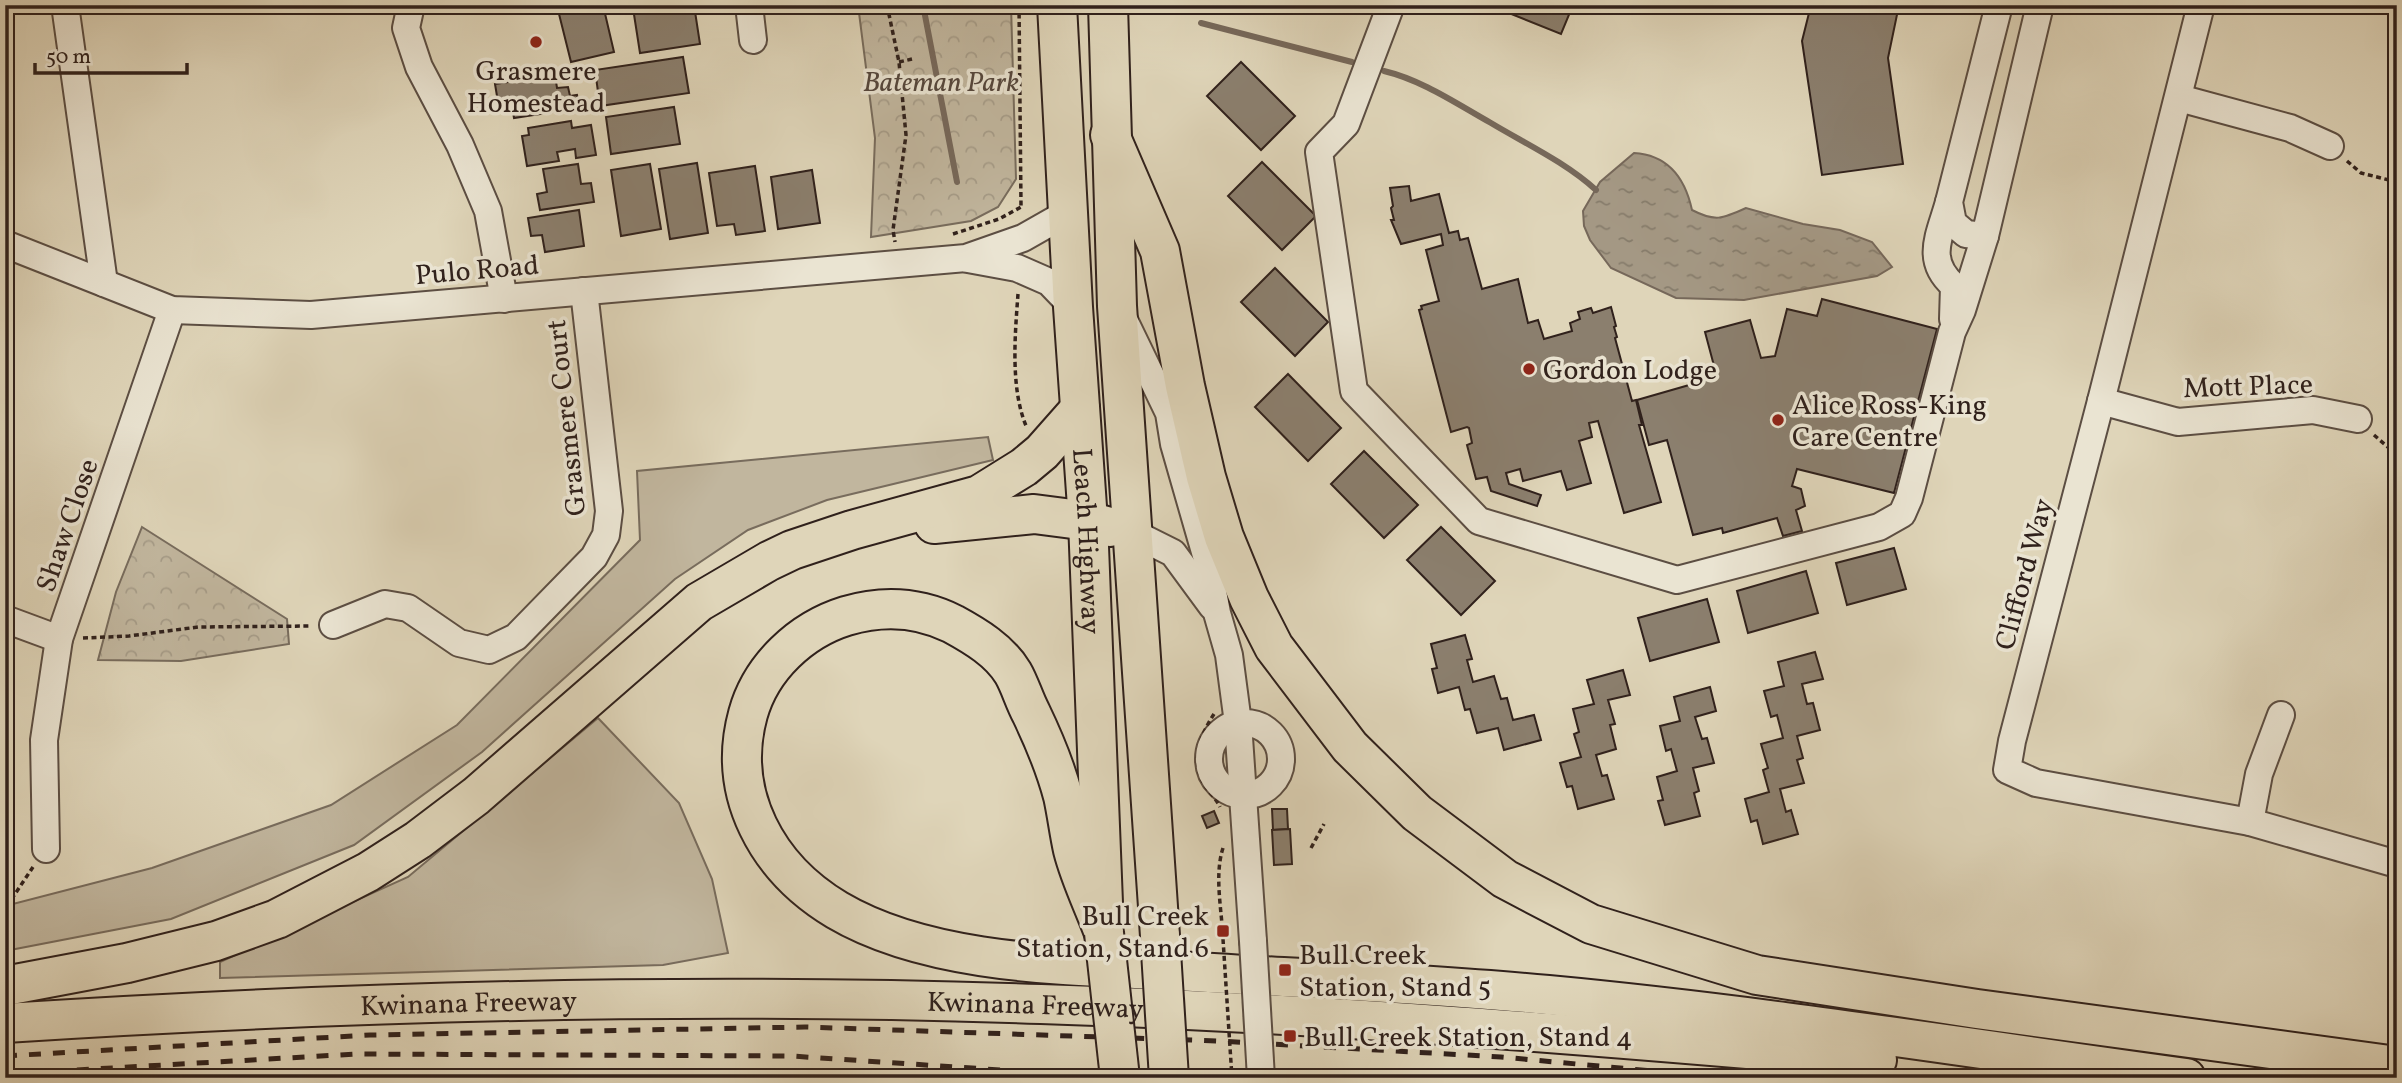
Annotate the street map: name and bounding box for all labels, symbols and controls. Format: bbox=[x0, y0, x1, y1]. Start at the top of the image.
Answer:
scale bar bbox=[35, 32, 187, 76]
marker: Grasmere Homestead bbox=[528, 34, 544, 50]
text: 50 m bbox=[46, 43, 91, 72]
place label: Grasmere Homestead bbox=[467, 53, 605, 124]
park label: Bateman Park bbox=[863, 64, 1019, 103]
street label: Pulo Road bbox=[414, 247, 541, 296]
street label: Grasmere Court bbox=[538, 318, 597, 518]
place label: Gordon Lodge bbox=[1543, 352, 1717, 391]
marker: Gordon Lodge bbox=[1521, 361, 1537, 377]
street label: Mott Place bbox=[2183, 366, 2314, 409]
place label: Alice Ross-King Care Centre bbox=[1792, 387, 1987, 458]
marker: Alice Ross-King Care Centre bbox=[1770, 412, 1786, 428]
street label: Leach Highway bbox=[1061, 447, 1109, 635]
street label: Shaw Close bbox=[27, 454, 109, 598]
street label: Clifford Way bbox=[1986, 495, 2064, 655]
place label: Bull Creek Station, Stand 6 bbox=[1016, 898, 1209, 969]
marker: Bull Creek Station, Stand 6 bbox=[1215, 923, 1231, 939]
place label: Bull Creek Station, Stand 5 bbox=[1299, 937, 1491, 1008]
marker: Bull Creek Station, Stand 5 bbox=[1277, 962, 1293, 978]
street label: Kwinana Freeway bbox=[359, 983, 577, 1027]
street label: Kwinana Freeway bbox=[926, 984, 1145, 1030]
place label: Bull Creek Station, Stand 4 bbox=[1304, 1019, 1633, 1058]
marker: Bull Creek Station, Stand 4 bbox=[1282, 1028, 1298, 1044]

